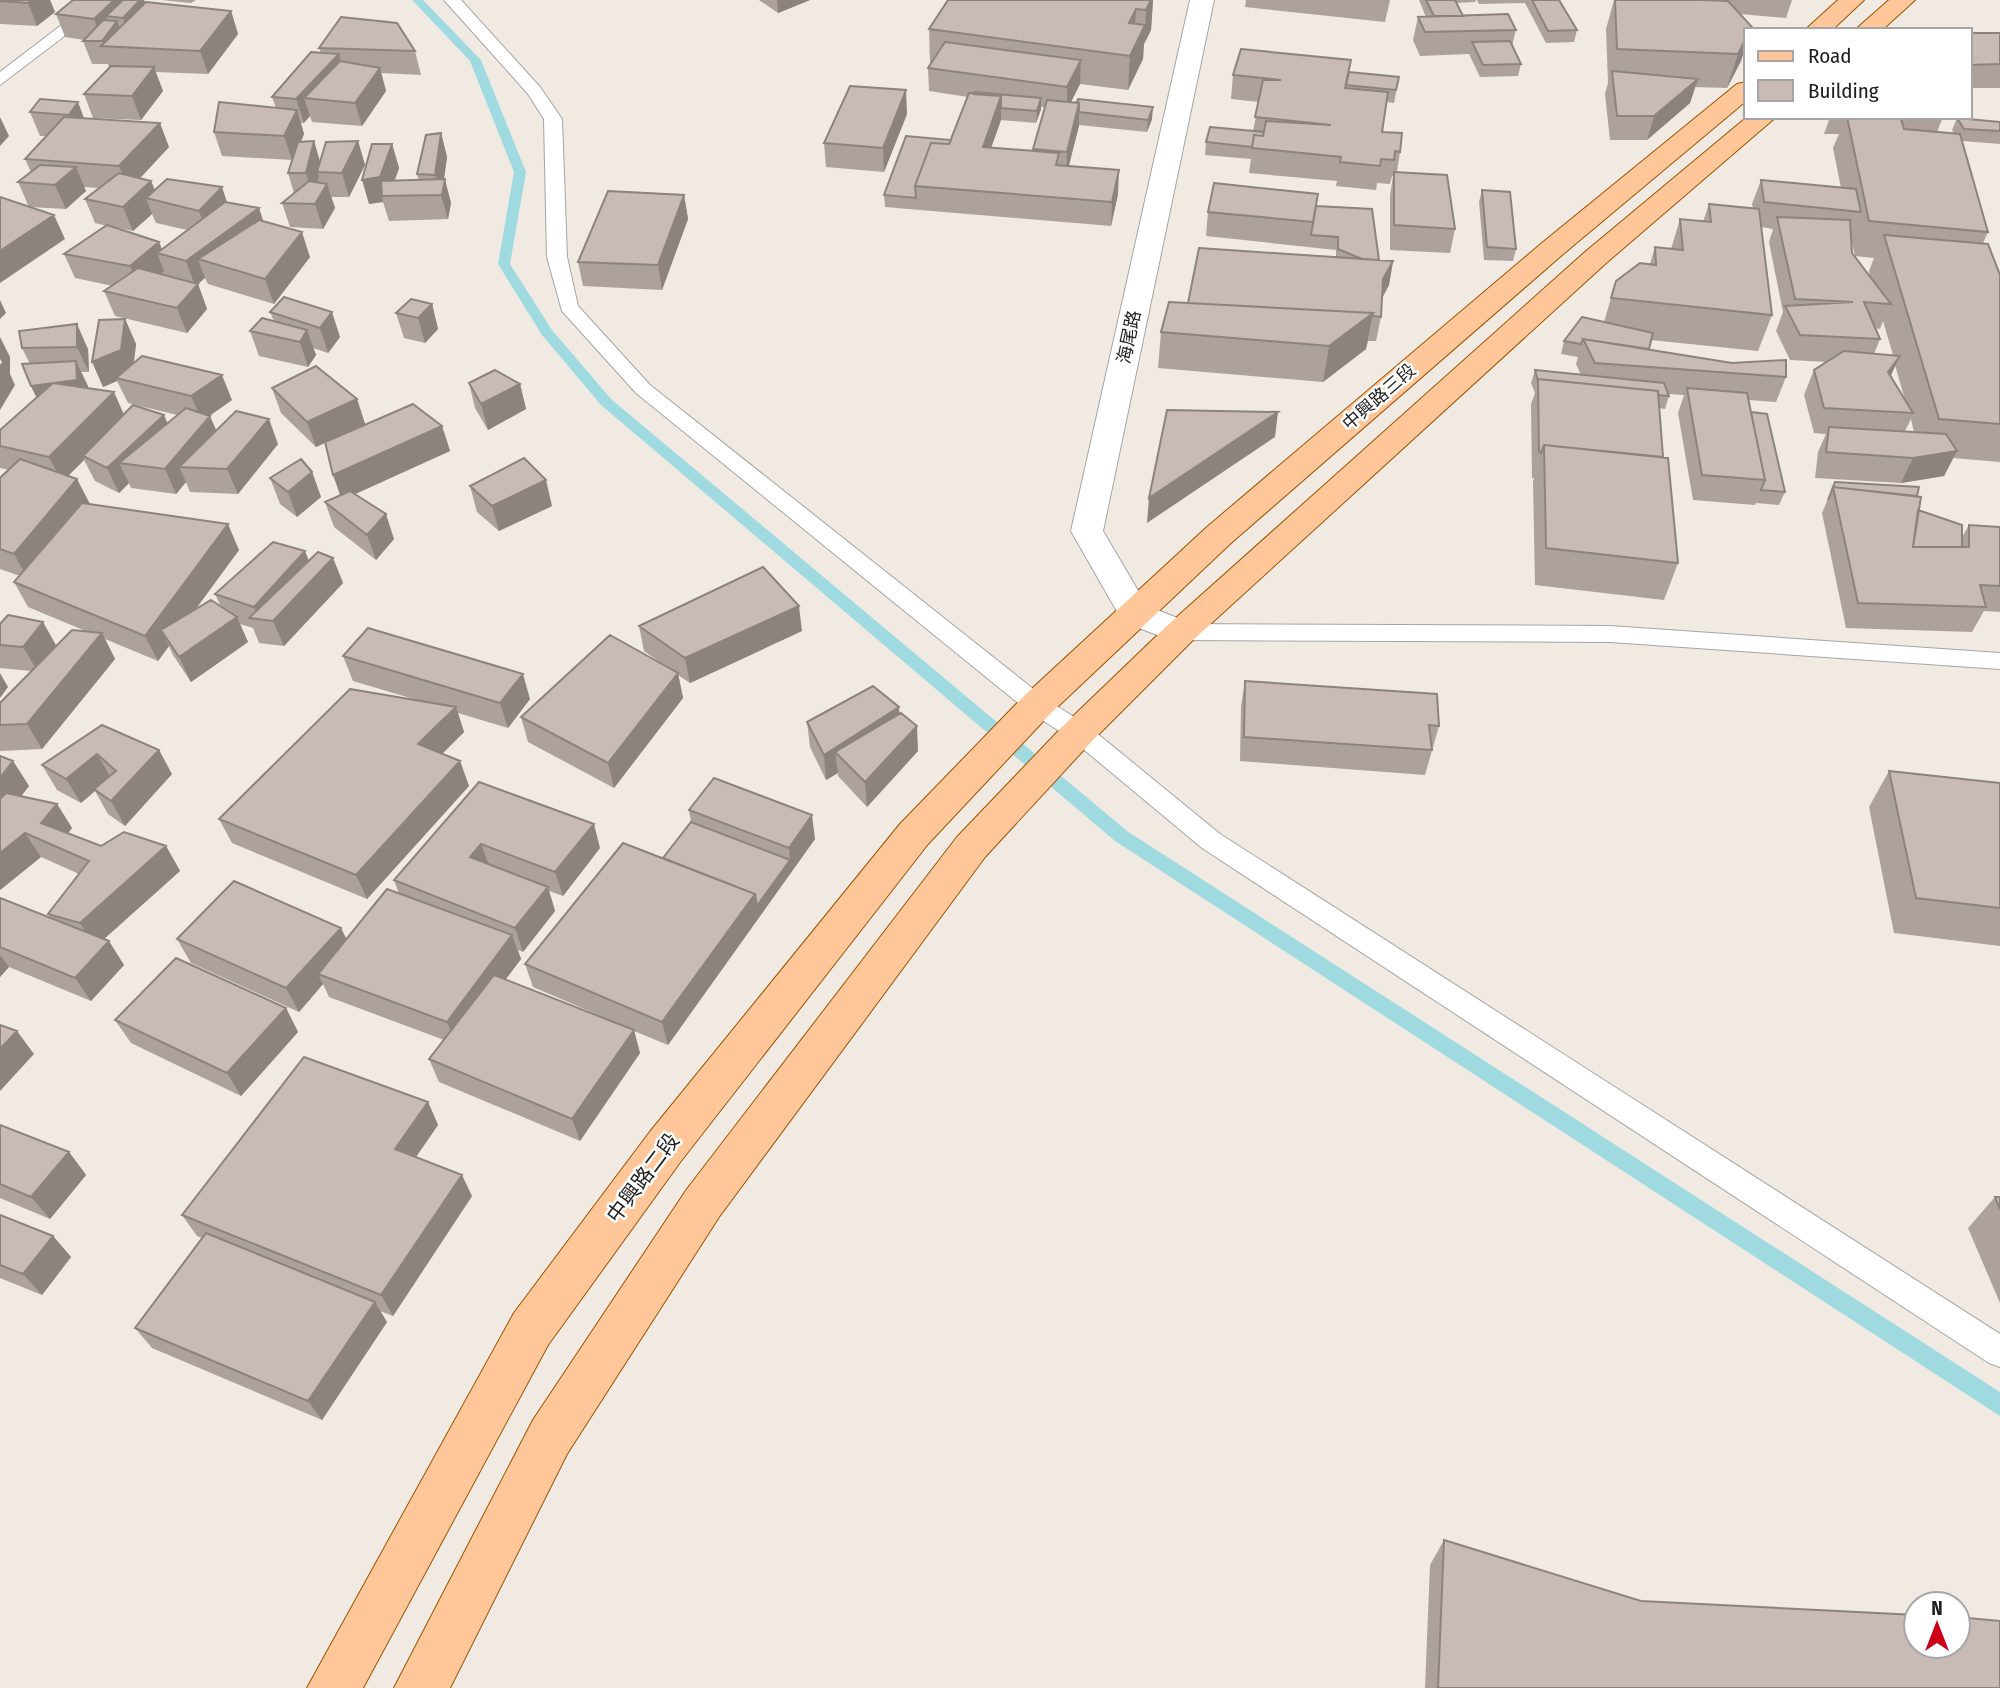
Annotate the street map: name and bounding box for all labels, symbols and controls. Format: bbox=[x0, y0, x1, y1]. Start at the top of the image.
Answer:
legend bbox=[1744, 28, 1972, 119]
text: Road bbox=[1808, 43, 1852, 69]
text: Building bbox=[1808, 78, 1879, 104]
street label: 海尾路 bbox=[1113, 308, 1145, 366]
street label: 中興路三段 bbox=[1338, 359, 1420, 435]
street label: 中興路二段 bbox=[601, 1128, 685, 1228]
north arrow bbox=[1902, 1590, 1972, 1660]
text: N bbox=[1931, 1597, 1943, 1620]

